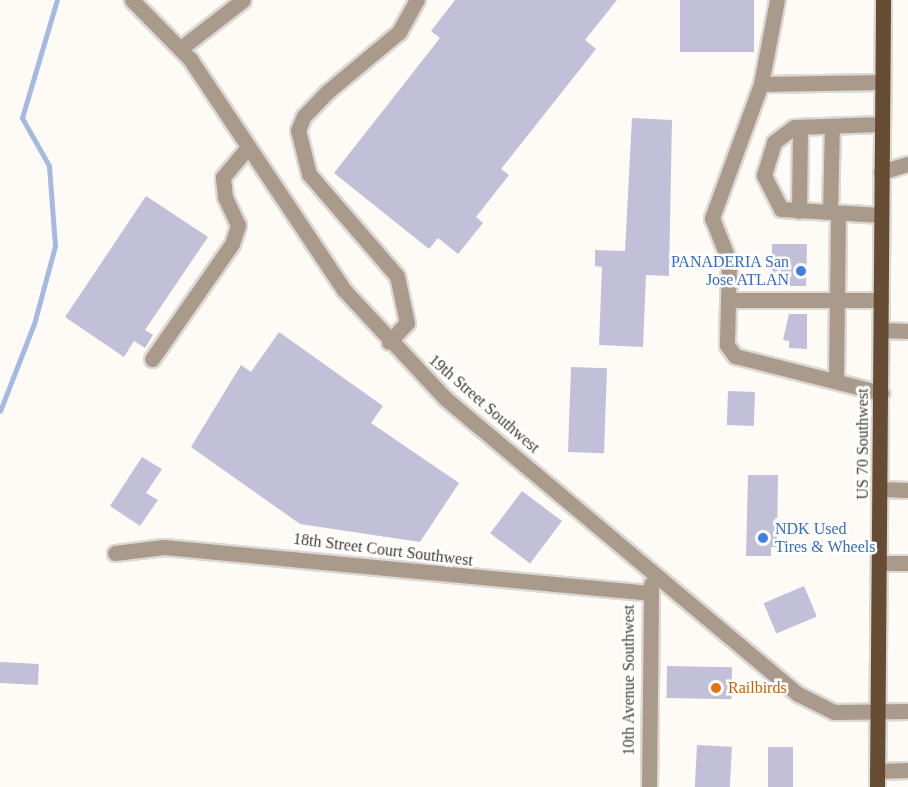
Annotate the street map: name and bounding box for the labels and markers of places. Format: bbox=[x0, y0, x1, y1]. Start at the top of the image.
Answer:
place label: PANADERIA San Jose ATLAN bbox=[670, 252, 789, 290]
marker: PANADERIA San Jose ATLAN bbox=[794, 264, 808, 278]
place label: NDK Used Tires & Wheels bbox=[775, 519, 876, 557]
marker: NDK Used Tires & Wheels bbox=[756, 531, 770, 545]
place label: Railbirds bbox=[728, 678, 787, 698]
marker: Railbirds bbox=[709, 681, 723, 695]

